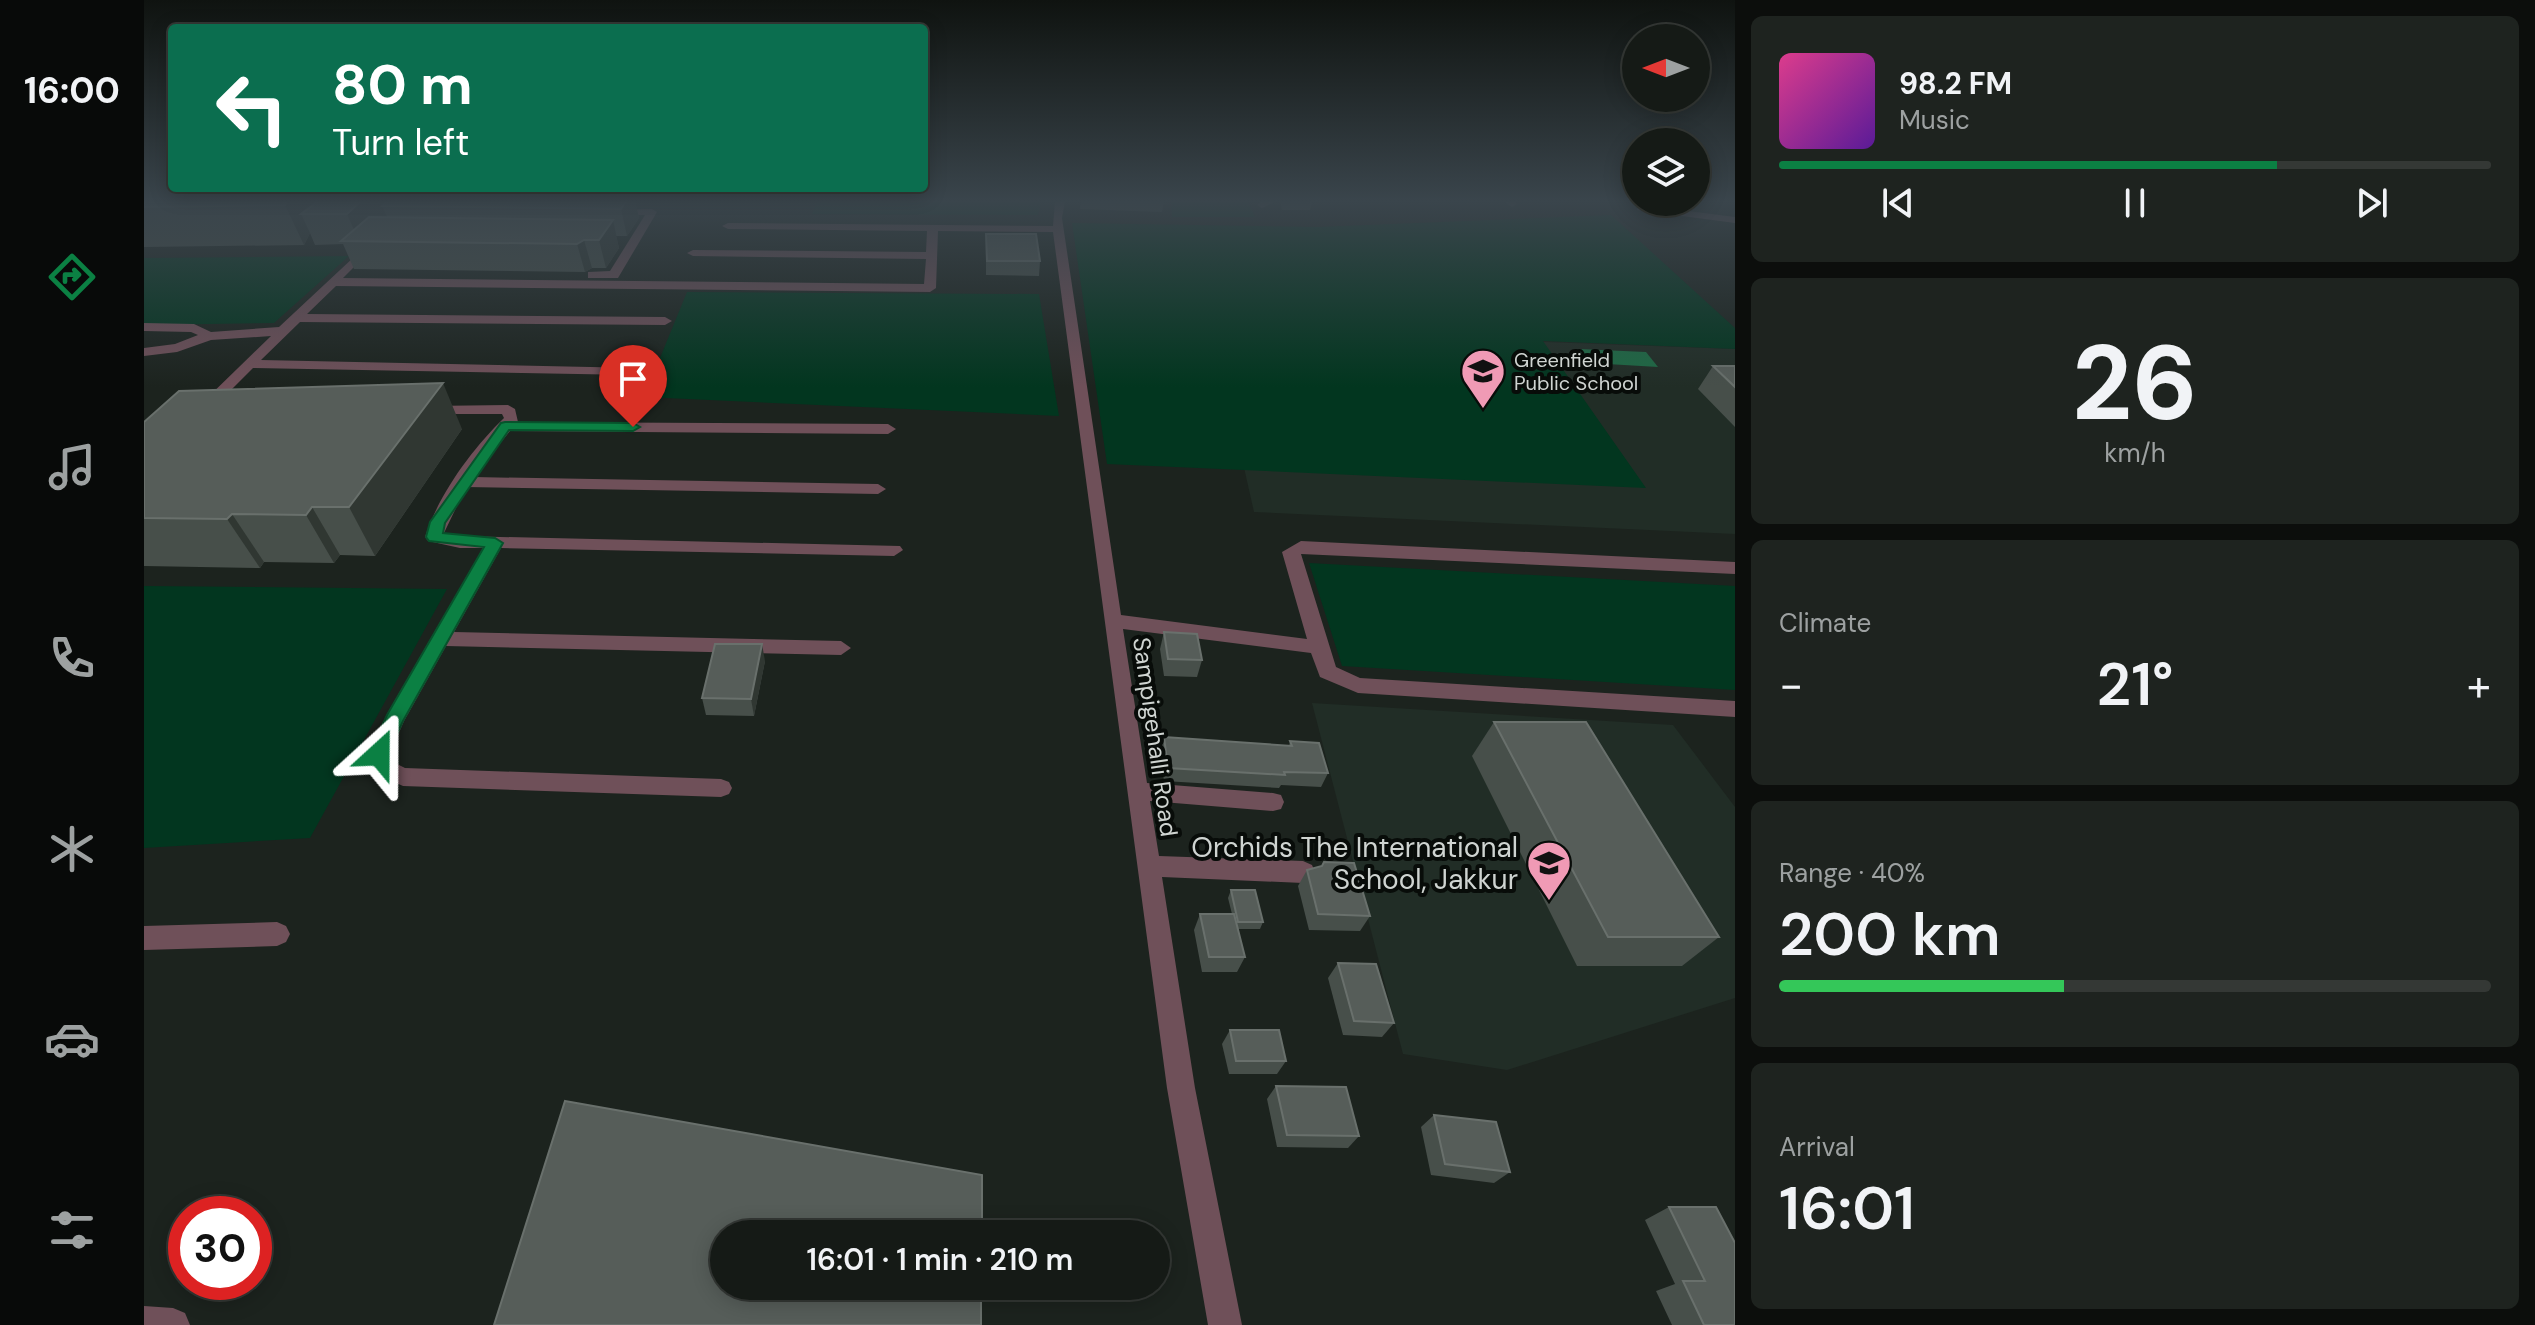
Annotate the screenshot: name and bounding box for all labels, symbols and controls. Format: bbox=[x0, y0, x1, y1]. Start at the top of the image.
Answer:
north arrow bbox=[1622, 24, 1710, 112]
map controls bbox=[1622, 24, 1710, 216]
text: 80 m bbox=[332, 48, 473, 121]
icon: left bbox=[200, 56, 304, 160]
text: 98.2 FM bbox=[1899, 64, 2012, 103]
text: 16:00 bbox=[24, 67, 120, 114]
text: Music bbox=[1899, 103, 1970, 137]
text: Turn left bbox=[332, 119, 469, 166]
button: layers bbox=[1622, 128, 1710, 216]
icon: previous bbox=[1876, 181, 1920, 225]
icon: pause bbox=[2113, 181, 2157, 225]
icon: next bbox=[2350, 181, 2394, 225]
icon: directions bbox=[44, 249, 100, 305]
text: 26 bbox=[2072, 316, 2198, 451]
pin bbox=[599, 345, 667, 427]
school or university icon: Greenfield Public School bbox=[1459, 347, 1507, 410]
place label: Greenfield Public School bbox=[1514, 347, 1638, 396]
icon: arrive bbox=[611, 357, 655, 401]
text: km/h bbox=[2104, 436, 2166, 470]
icon: music bbox=[44, 439, 100, 495]
text: Climate bbox=[1779, 606, 1871, 640]
icon: phone bbox=[44, 630, 100, 686]
street label: Sampigehalli Road bbox=[1126, 635, 1185, 839]
text: 21° bbox=[2097, 645, 2173, 724]
text: − bbox=[1779, 656, 1803, 714]
text: + bbox=[2467, 656, 2491, 714]
position arrow bbox=[337, 712, 421, 796]
icon: climate bbox=[44, 821, 100, 877]
place label: Orchids The International School, Jakkur bbox=[1191, 829, 1518, 898]
school or university icon: Orchids The International School, Jakkur bbox=[1525, 839, 1573, 902]
text: Range · 40% bbox=[1779, 856, 1925, 890]
text: 200 km bbox=[1779, 895, 2001, 974]
icon: car bbox=[44, 1011, 100, 1067]
text: Arrival bbox=[1779, 1130, 1855, 1164]
text: 16:01 bbox=[1779, 1169, 1915, 1248]
speed limit sign: 30 bbox=[168, 1196, 272, 1300]
icon: filters bbox=[44, 1202, 100, 1258]
text: 16:01 · 1 min · 210 m bbox=[807, 1240, 1073, 1279]

